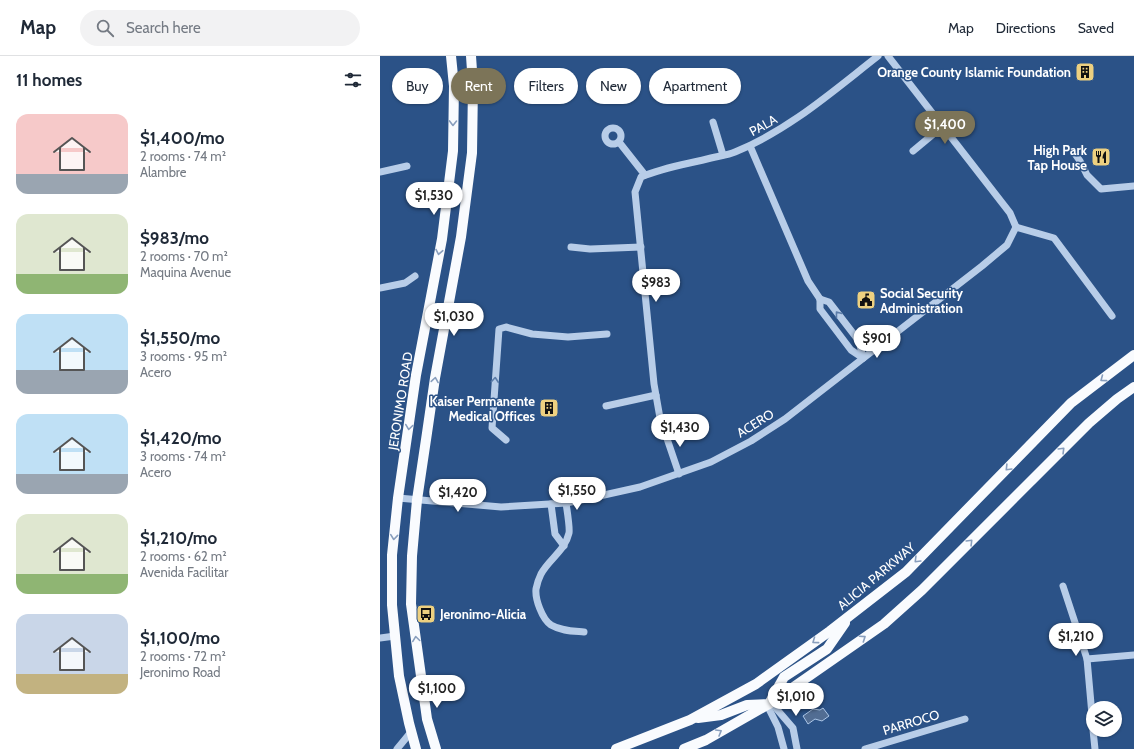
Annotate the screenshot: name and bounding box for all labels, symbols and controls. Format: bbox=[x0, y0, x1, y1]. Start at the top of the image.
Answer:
search box bbox=[80, 10, 360, 46]
text: Map bbox=[20, 16, 56, 39]
icon: search bbox=[94, 17, 116, 39]
text: Search here bbox=[126, 19, 201, 37]
text: Map bbox=[948, 19, 974, 37]
text: Directions bbox=[996, 19, 1056, 37]
text: Saved bbox=[1078, 19, 1114, 37]
building icon: Orange County Islamic Foundation bbox=[1074, 61, 1096, 83]
place label: Orange County Islamic Foundation bbox=[877, 64, 1071, 80]
chip: Buy bbox=[392, 68, 443, 104]
chip: Rent bbox=[451, 68, 506, 104]
chip: Filters bbox=[514, 68, 578, 104]
chip: New bbox=[586, 68, 641, 104]
chip: Apartment bbox=[649, 68, 741, 104]
icon: filters bbox=[342, 69, 364, 91]
text: 11 homes bbox=[16, 70, 82, 90]
street label: PALA bbox=[746, 111, 780, 139]
pin: $1,400 bbox=[912, 111, 978, 145]
text: $1,400 bbox=[924, 116, 966, 132]
one-way arrow bbox=[449, 120, 457, 126]
text: $1,400/mo bbox=[140, 128, 225, 148]
icon: home bbox=[48, 130, 96, 178]
place label: High Park Tap House bbox=[1028, 142, 1088, 173]
restaurant icon: High Park Tap House bbox=[1090, 146, 1112, 168]
text: 2 rooms · 74 m² bbox=[140, 148, 226, 164]
text: Alambre bbox=[140, 164, 186, 180]
pin: $1,530 bbox=[401, 182, 467, 216]
text: $1,530 bbox=[415, 187, 453, 203]
text: $983/mo bbox=[140, 228, 209, 248]
icon: home bbox=[48, 230, 96, 278]
text: 2 rooms · 70 m² bbox=[140, 248, 228, 264]
one-way arrow bbox=[436, 249, 444, 255]
text: Maquina Avenue bbox=[140, 264, 231, 280]
pin: $983 bbox=[632, 269, 680, 303]
text: $983 bbox=[641, 274, 671, 290]
place label: Social Security Administration bbox=[880, 285, 963, 316]
public building icon: Social Security Administration bbox=[855, 289, 877, 311]
pin: $1,030 bbox=[421, 303, 487, 337]
text: $1,030 bbox=[434, 308, 474, 324]
one-way arrow bbox=[835, 311, 842, 318]
pin: $901 bbox=[853, 325, 901, 359]
text: $1,550/mo bbox=[140, 328, 220, 348]
icon: home bbox=[48, 330, 96, 378]
text: $901 bbox=[863, 330, 891, 346]
text: 3 rooms · 95 m² bbox=[140, 348, 227, 364]
street label: JERONIMO ROAD bbox=[384, 351, 416, 452]
text: Acero bbox=[140, 364, 171, 380]
one-way arrow bbox=[1100, 374, 1107, 381]
one-way arrow bbox=[430, 377, 439, 383]
one-way arrow bbox=[491, 377, 500, 383]
place label: Kaiser Permanente Medical Offices bbox=[429, 393, 535, 424]
building icon: Kaiser Permanente Medical Offices bbox=[538, 397, 560, 419]
street label: ACERO bbox=[733, 405, 777, 441]
pin: $1,430 bbox=[647, 414, 713, 448]
text: $1,430 bbox=[660, 419, 700, 435]
one-way arrow bbox=[405, 424, 414, 430]
text: $1,420/mo bbox=[140, 428, 222, 448]
icon: home bbox=[48, 430, 96, 478]
one-way arrow bbox=[1057, 447, 1065, 455]
text: 3 rooms · 74 m² bbox=[140, 448, 226, 464]
one-way arrow bbox=[1006, 463, 1013, 471]
text: Acero bbox=[140, 464, 171, 480]
pin: $1,550 bbox=[544, 477, 610, 511]
pin: $1,420 bbox=[425, 479, 491, 513]
text: $1,550 bbox=[558, 482, 596, 498]
text: $1,420 bbox=[438, 484, 478, 500]
text: $1,210/mo bbox=[140, 528, 217, 548]
icon: home bbox=[48, 530, 96, 578]
one-way arrow bbox=[390, 534, 399, 540]
street label: ALICIA PARKWAY bbox=[834, 538, 919, 613]
one-way arrow bbox=[965, 539, 973, 547]
text: 2 rooms · 62 m² bbox=[140, 548, 227, 564]
one-way arrow bbox=[914, 555, 922, 563]
text: Avenida Facilitar bbox=[140, 564, 228, 580]
bus stop icon: Jeronimo-Alicia bbox=[415, 603, 437, 625]
place label: Jeronimo-Alicia bbox=[439, 606, 527, 622]
pin: $1,210 bbox=[1043, 623, 1109, 657]
text: $1,100/mo bbox=[140, 628, 220, 648]
text: $1,210 bbox=[1058, 628, 1094, 644]
icon: home bbox=[48, 630, 96, 678]
one-way arrow bbox=[412, 635, 421, 642]
one-way arrow bbox=[813, 636, 820, 643]
one-way arrow bbox=[859, 636, 866, 643]
text: 2 rooms · 72 m² bbox=[140, 648, 226, 664]
text: Jeronimo Road bbox=[140, 664, 221, 680]
pin: $1,100 bbox=[404, 675, 470, 709]
text: $1,100 bbox=[418, 680, 456, 696]
pin: $1,010 bbox=[763, 683, 829, 717]
text: $1,010 bbox=[777, 688, 815, 704]
map controls bbox=[1086, 701, 1122, 737]
button: layers bbox=[1086, 701, 1122, 737]
street label: PARROCO bbox=[881, 706, 941, 738]
one-way arrow bbox=[715, 730, 722, 737]

